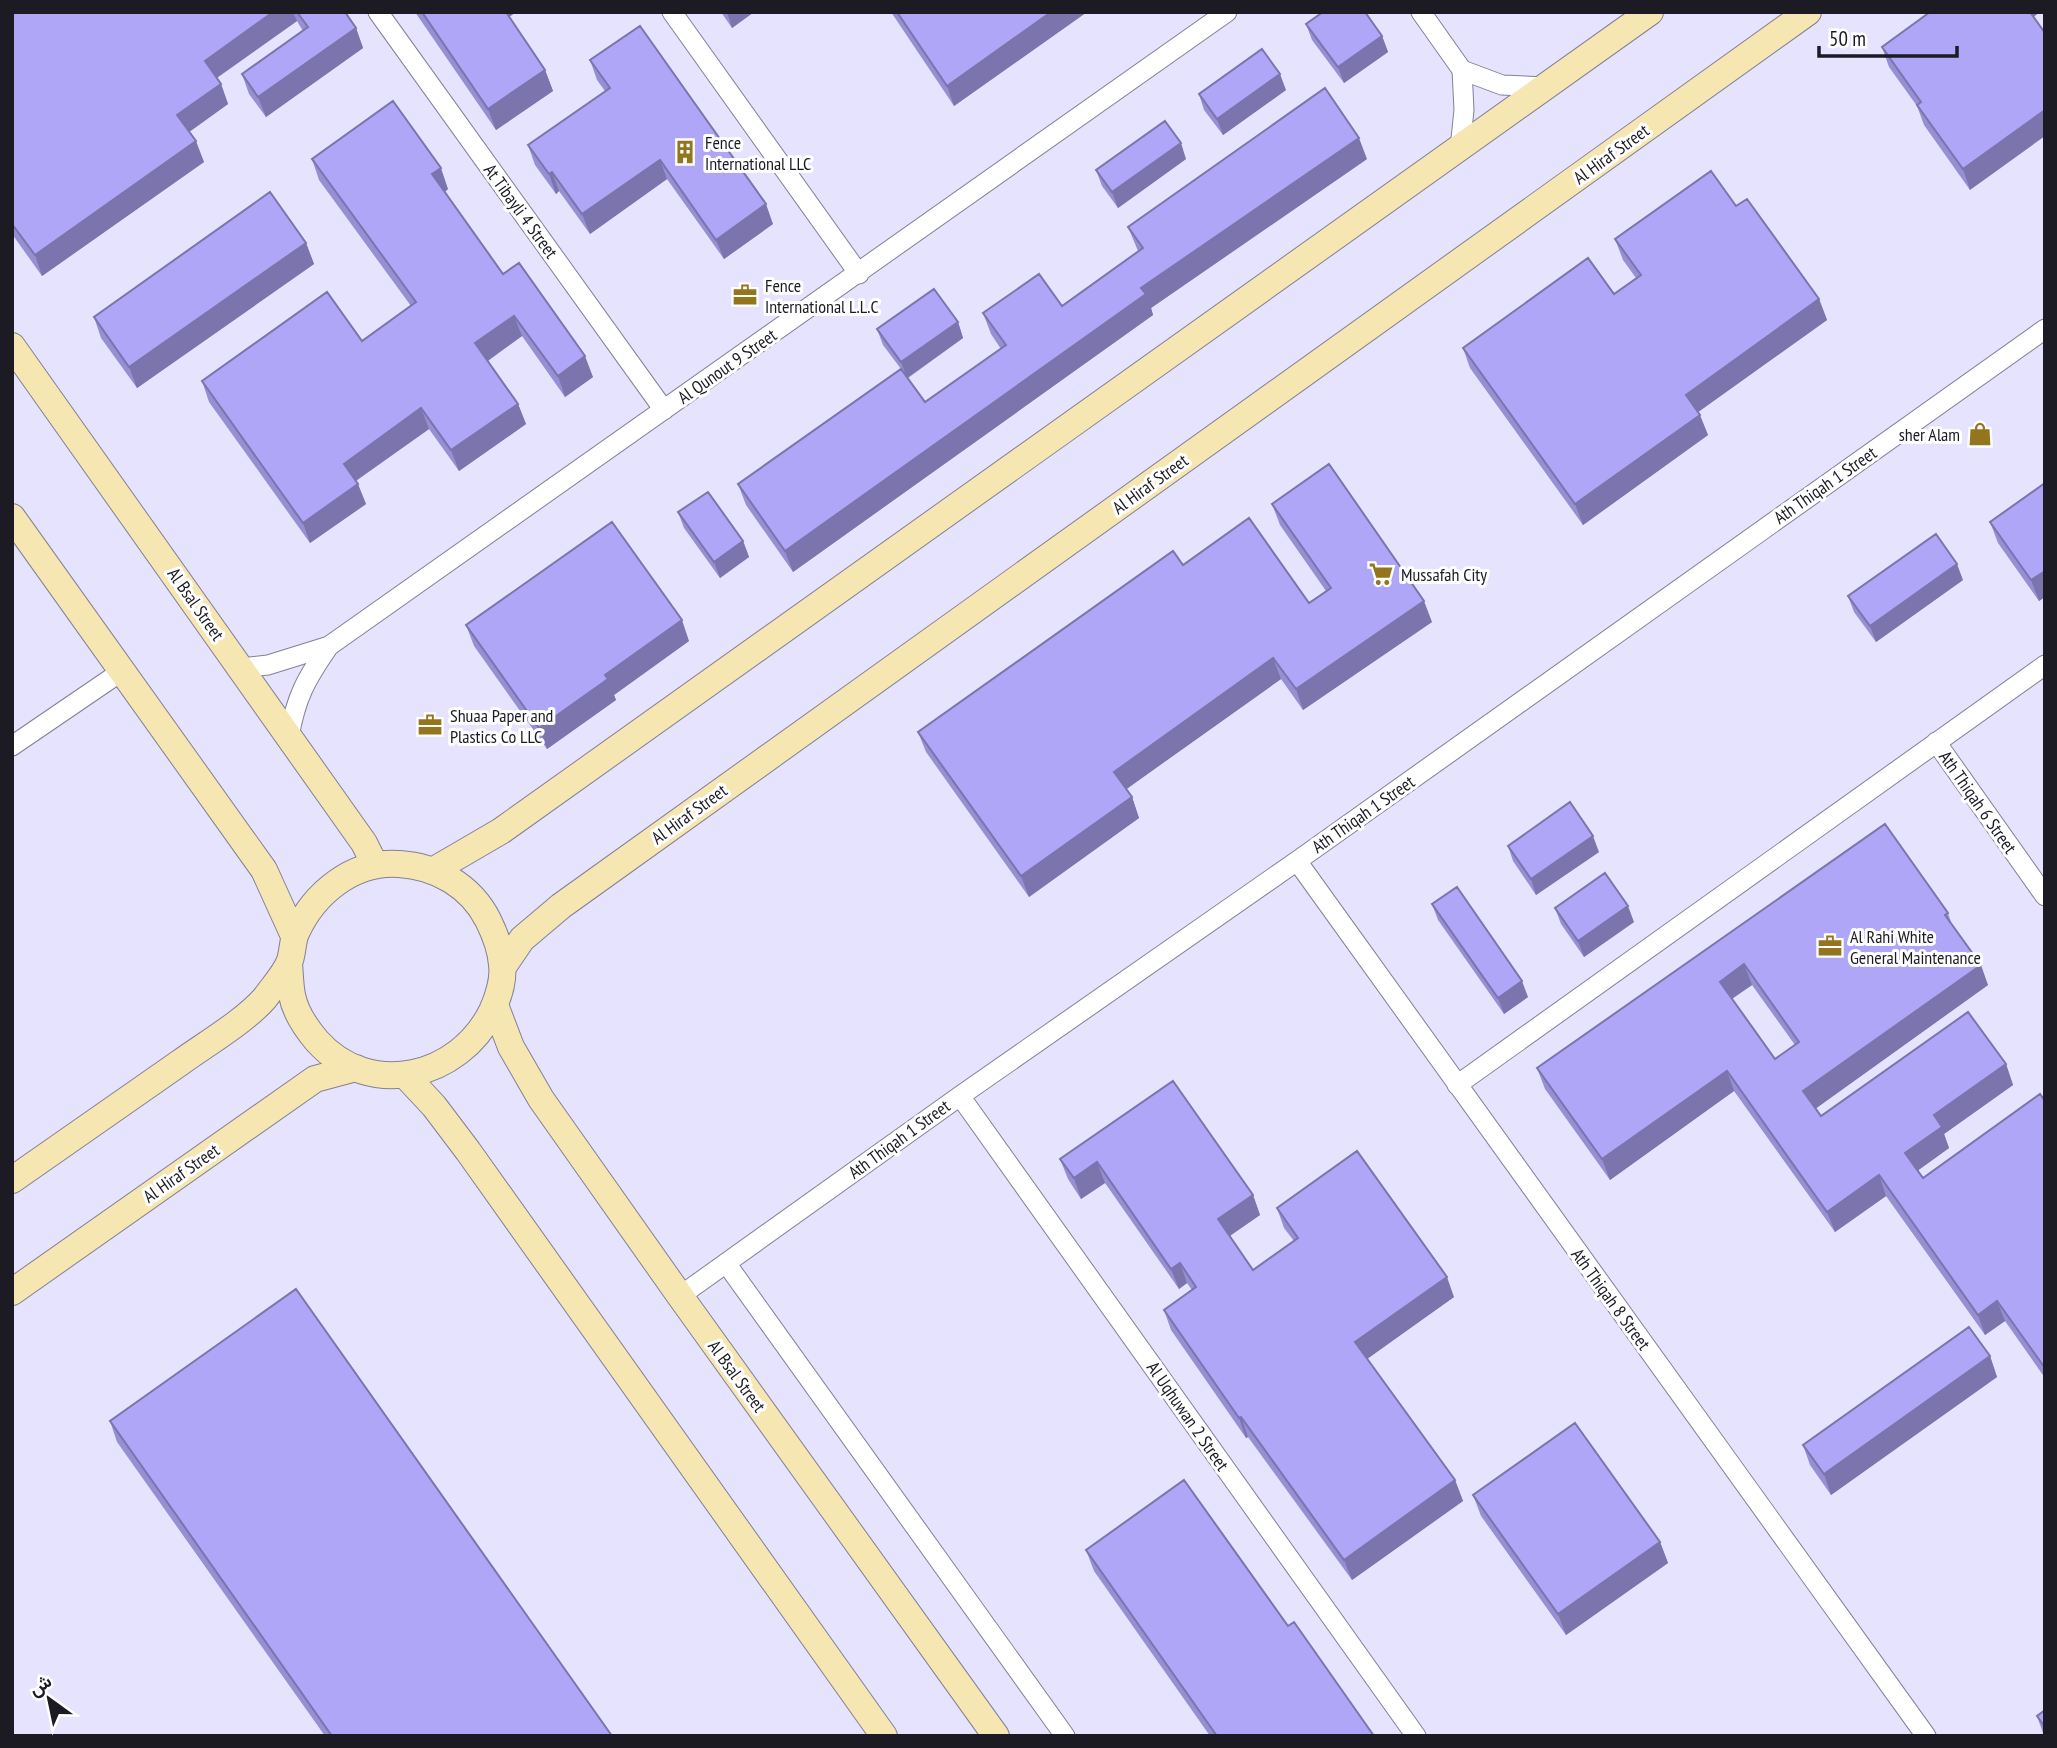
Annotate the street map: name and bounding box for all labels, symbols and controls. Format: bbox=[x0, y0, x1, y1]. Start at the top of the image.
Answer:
scale bar bbox=[1819, 14, 1957, 58]
text: 50 m bbox=[1829, 25, 1866, 52]
street label: Al Hiraf Street bbox=[1569, 119, 1653, 189]
place label: Fence International LLC bbox=[705, 131, 811, 175]
building icon: Fence International LLC bbox=[671, 138, 699, 166]
street label: At Tibayli 4 Street bbox=[479, 159, 563, 263]
place label: Fence International L.L.C bbox=[765, 274, 879, 318]
office icon: Fence International L.L.C bbox=[731, 281, 759, 309]
street label: Al Qunout 9 Street bbox=[673, 323, 781, 409]
shop icon: sher Alam bbox=[1966, 420, 1994, 448]
place label: sher Alam bbox=[1899, 423, 1960, 446]
street label: Ath Thiqah 1 Street bbox=[1769, 441, 1881, 529]
street label: Al Hiraf Street bbox=[1108, 449, 1192, 519]
supermarket icon: Mussafah City bbox=[1367, 560, 1395, 588]
street label: Al Bsal Street bbox=[163, 563, 229, 645]
place label: Mussafah City bbox=[1401, 563, 1487, 586]
place label: Shuaa Paper and Plastics Co LLC bbox=[450, 704, 553, 748]
office icon: Shuaa Paper and Plastics Co LLC bbox=[416, 711, 444, 739]
street label: Ath Thiqah 6 Street bbox=[1934, 746, 2022, 858]
street label: Ath Thiqah 1 Street bbox=[1307, 770, 1419, 858]
street label: Al Hiraf Street bbox=[647, 779, 731, 849]
place label: Al Rahi White General Maintenance bbox=[1850, 925, 1981, 969]
office icon: Al Rahi White General Maintenance bbox=[1816, 932, 1844, 960]
street label: Ath Thiqah 1 Street bbox=[844, 1094, 954, 1184]
street label: Al Hiraf Street bbox=[138, 1138, 224, 1208]
street label: Ath Thiqah 8 Street bbox=[1566, 1244, 1656, 1354]
street label: Al Bsal Street bbox=[703, 1335, 771, 1417]
street label: Al Uqhuwan 2 Street bbox=[1142, 1357, 1234, 1475]
north arrow bbox=[14, 1664, 84, 1734]
text: ش bbox=[24, 1668, 56, 1701]

